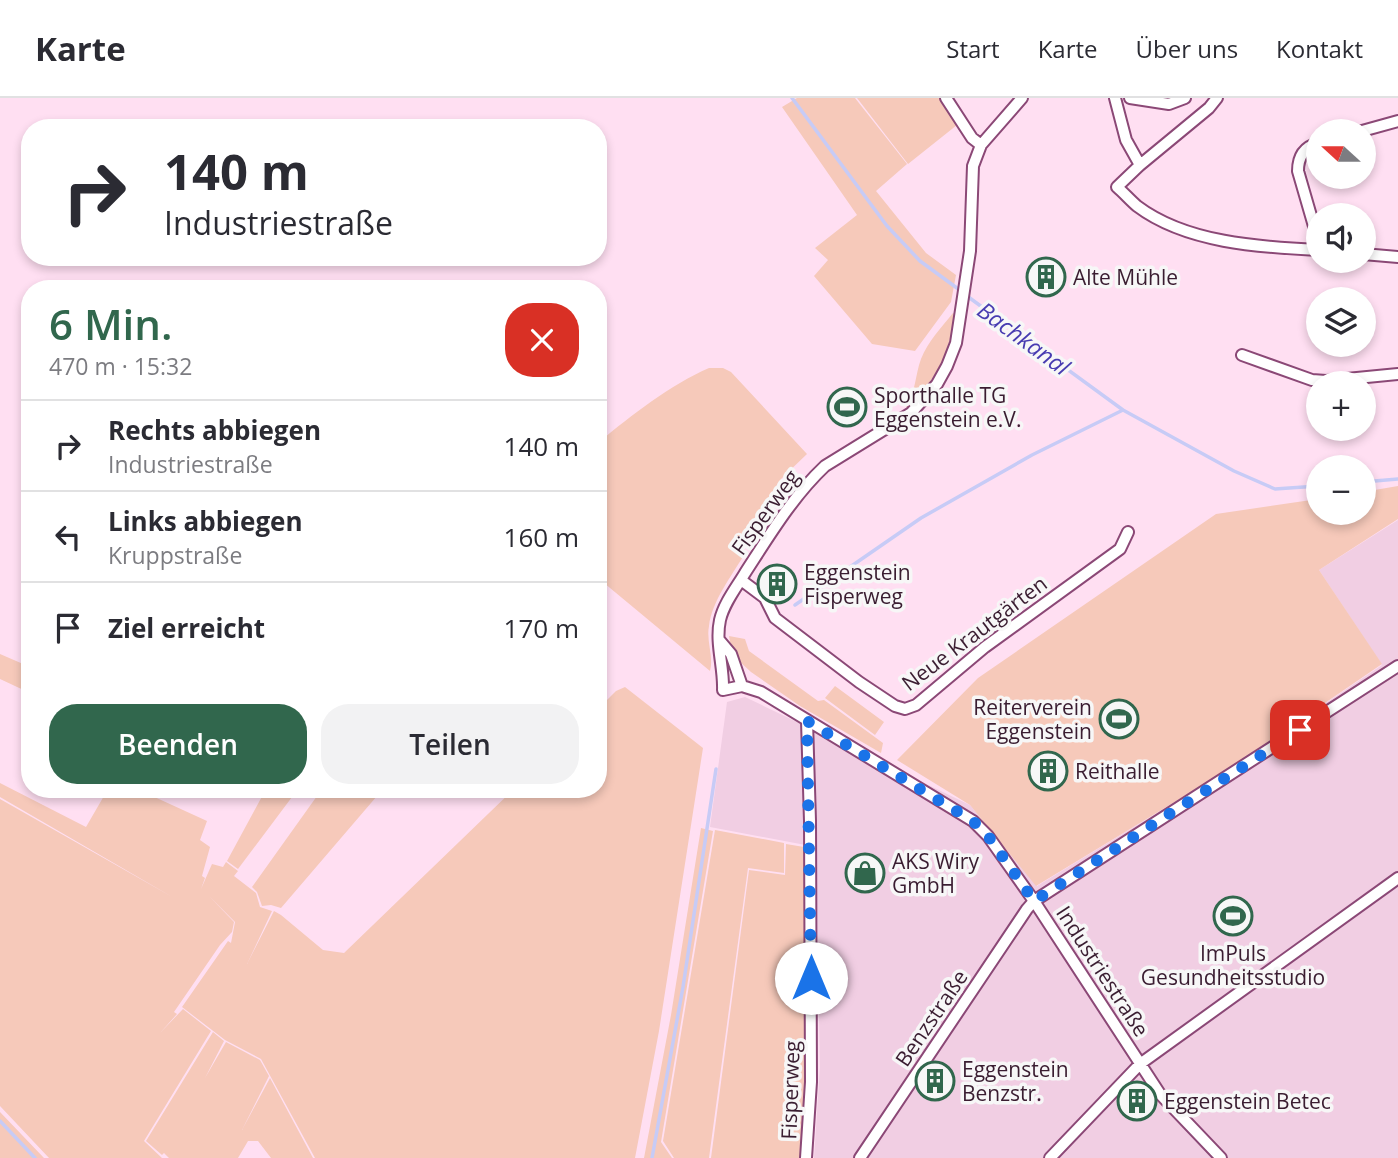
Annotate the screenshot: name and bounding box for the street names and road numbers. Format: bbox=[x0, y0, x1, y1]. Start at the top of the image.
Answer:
street label: Fisperweg bbox=[725, 464, 805, 560]
street label: Neue Krautgärten bbox=[896, 569, 1052, 697]
street label: Industriestraße bbox=[1050, 900, 1156, 1042]
street label: Benzstraße bbox=[888, 964, 974, 1072]
street label: Fisperweg bbox=[774, 1040, 806, 1140]

